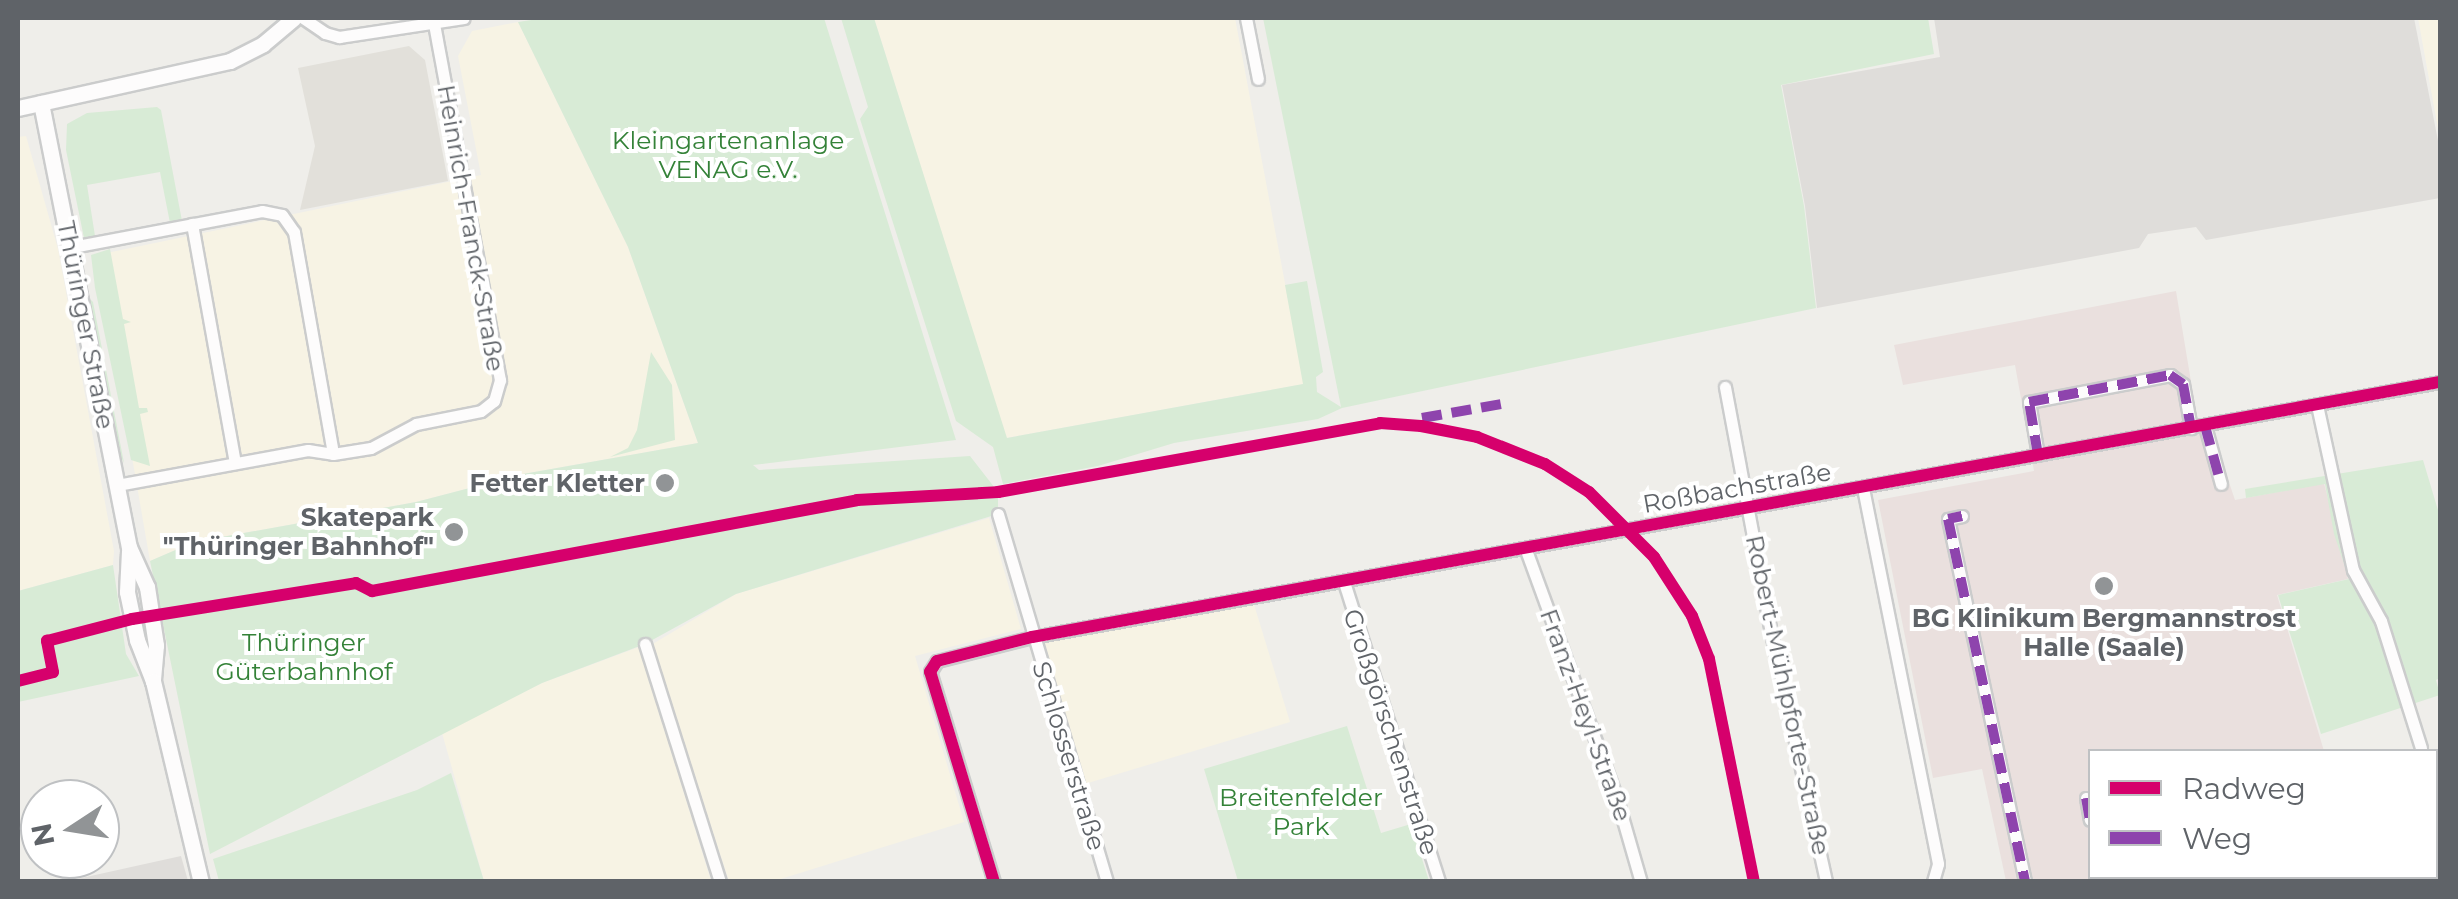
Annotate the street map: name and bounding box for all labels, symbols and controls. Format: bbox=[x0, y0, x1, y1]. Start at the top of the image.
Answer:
street label: Heinrich-Franck-Straße bbox=[431, 82, 511, 374]
park label: Kleingartenanlage VENAG e.V. bbox=[612, 126, 844, 185]
street label: Thüringer Straße bbox=[51, 218, 121, 432]
street label: Roßbachstraße bbox=[1640, 457, 1834, 519]
place label: Fetter Kletter bbox=[470, 468, 645, 498]
marker: Fetter Kletter bbox=[654, 472, 676, 494]
place label: Skatepark "Thüringer Bahnhof" bbox=[163, 503, 434, 562]
marker: Skatepark "Thüringer Bahnhof" bbox=[443, 521, 465, 543]
street label: Robert-Mühlpforte-Straße bbox=[1739, 532, 1837, 858]
marker: BG Klinikum Bergmannstrost Halle (Saale) bbox=[2091, 573, 2117, 599]
place label: BG Klinikum Bergmannstrost Halle (Saale) bbox=[1912, 604, 2296, 663]
street label: Großgörschenstraße bbox=[1337, 605, 1445, 859]
street label: Franz-Heyl-Straße bbox=[1534, 605, 1638, 825]
park label: Thüringer Güterbahnhof bbox=[215, 628, 393, 687]
street label: Schlosserstraße bbox=[1026, 658, 1112, 854]
legend bbox=[2088, 749, 2438, 879]
text: Radweg bbox=[2182, 770, 2306, 807]
north arrow bbox=[20, 779, 120, 879]
park label: Breitenfelder Park bbox=[1219, 783, 1383, 842]
text: N bbox=[24, 820, 62, 849]
text: Weg bbox=[2182, 820, 2252, 857]

